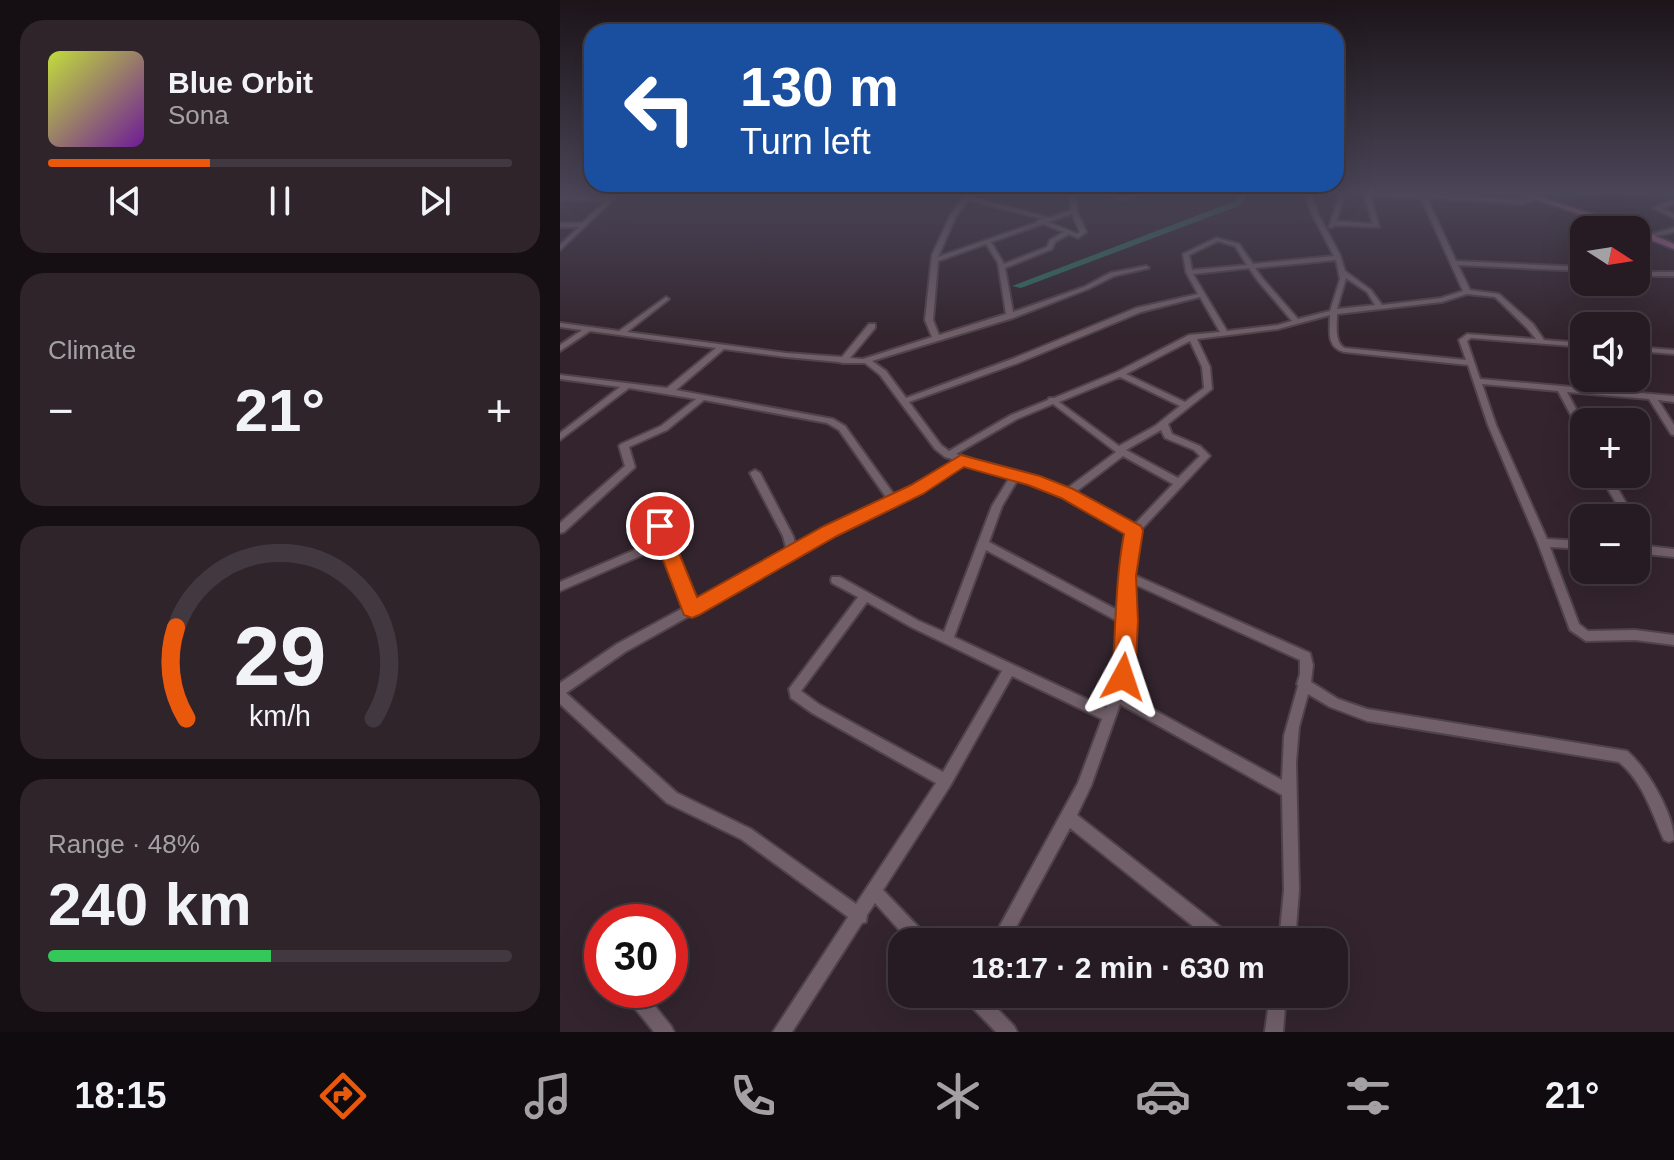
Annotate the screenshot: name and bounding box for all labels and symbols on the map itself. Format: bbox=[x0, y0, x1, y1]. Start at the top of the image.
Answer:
north arrow bbox=[1570, 216, 1650, 296]
pin bbox=[626, 492, 694, 560]
position arrow bbox=[1081, 635, 1165, 719]
speed limit sign: 30 bbox=[584, 904, 688, 1008]

